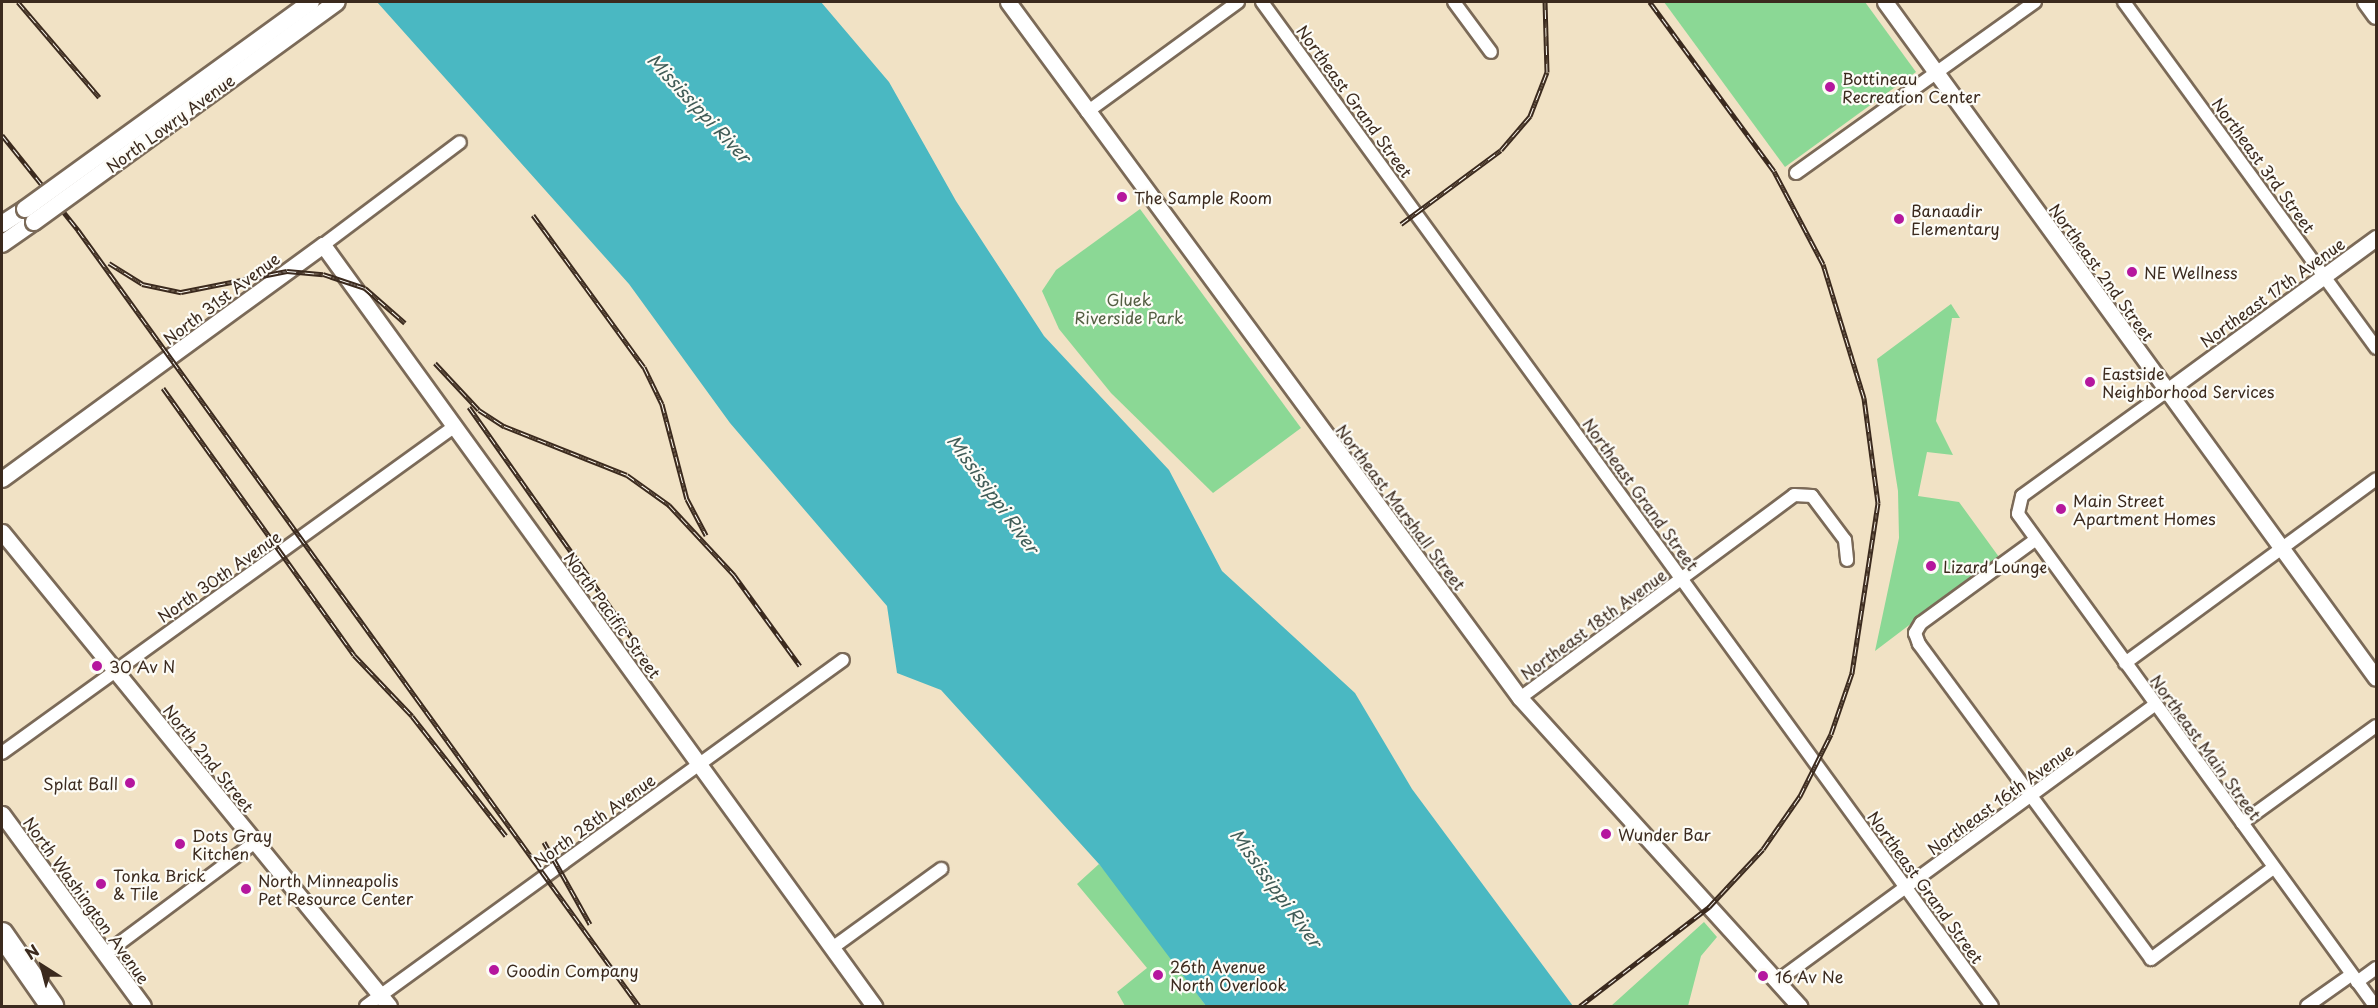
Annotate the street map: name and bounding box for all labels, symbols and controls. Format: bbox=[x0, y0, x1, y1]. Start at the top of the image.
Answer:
street label: Northeast Grand Street bbox=[1293, 21, 1417, 181]
water label: Mississippi River bbox=[643, 49, 755, 167]
place label: Bottineau Recreation Center bbox=[1842, 68, 1981, 106]
street label: North Lowry Avenue bbox=[101, 69, 239, 177]
marker: Bottineau Recreation Center bbox=[1823, 80, 1837, 94]
street label: Northeast 3rd Street bbox=[2209, 94, 2319, 236]
place label: The Sample Room bbox=[1134, 187, 1274, 207]
marker: The Sample Room bbox=[1115, 190, 1129, 204]
street label: Northeast 2nd Street bbox=[2046, 199, 2158, 345]
place label: Banaadir Elementary bbox=[1911, 200, 2000, 238]
marker: Banaadir Elementary bbox=[1892, 212, 1906, 226]
street label: Northeast 17th Avenue bbox=[2196, 233, 2348, 351]
street label: North 31st Avenue bbox=[158, 248, 284, 348]
place label: NE Wellness bbox=[2144, 262, 2238, 282]
marker: NE Wellness bbox=[2125, 265, 2139, 279]
park label: Gluek Riverside Park bbox=[1074, 289, 1184, 327]
place label: Eastside Neighborhood Services bbox=[2102, 363, 2274, 401]
marker: Eastside Neighborhood Services bbox=[2083, 375, 2097, 389]
street label: Northeast Grand Street bbox=[1579, 414, 1703, 574]
street label: Northeast Marshall Street bbox=[1332, 420, 1470, 594]
water label: Mississippi River bbox=[943, 430, 1043, 558]
place label: Main Street Apartment Homes bbox=[2073, 490, 2216, 528]
marker: Main Street Apartment Homes bbox=[2054, 502, 2068, 516]
street label: North 30th Avenue bbox=[153, 526, 285, 626]
street label: North Pacific Street bbox=[560, 547, 666, 683]
place label: Lizard Lounge bbox=[1943, 556, 2049, 576]
marker: Lizard Lounge bbox=[1924, 559, 1938, 573]
street label: Northeast 18th Avenue bbox=[1517, 565, 1669, 683]
place label: 30 Av N bbox=[109, 656, 174, 676]
marker: 30 Av N bbox=[90, 659, 104, 673]
street label: Northeast Main Street bbox=[2147, 671, 2265, 823]
street label: North 2nd Street bbox=[160, 700, 258, 816]
street label: Northeast 16th Avenue bbox=[1923, 739, 2077, 859]
street label: North 28th Avenue bbox=[529, 769, 659, 871]
place label: Splat Ball bbox=[42, 773, 118, 793]
marker: Splat Ball bbox=[123, 776, 137, 790]
street label: Northeast Grand Street bbox=[1864, 807, 1988, 967]
street label: North Washington Avenue bbox=[21, 814, 153, 986]
water label: Mississippi River bbox=[1226, 824, 1326, 952]
place label: Wunder Bar bbox=[1618, 824, 1711, 844]
place label: Dots Gray Kitchen bbox=[192, 825, 273, 863]
marker: Wunder Bar bbox=[1599, 827, 1613, 841]
marker: Dots Gray Kitchen bbox=[173, 837, 187, 851]
place label: Tonka Brick & Tile bbox=[113, 865, 206, 903]
place label: North Minneapolis Pet Resource Center bbox=[258, 870, 415, 908]
marker: Tonka Brick & Tile bbox=[94, 877, 108, 891]
marker: North Minneapolis Pet Resource Center bbox=[239, 882, 253, 896]
north arrow bbox=[12, 936, 72, 996]
place label: 26th Avenue North Overlook bbox=[1170, 956, 1288, 994]
place label: Goodin Company bbox=[506, 960, 639, 980]
marker: Goodin Company bbox=[487, 963, 501, 977]
place label: 16 Av Ne bbox=[1775, 966, 1845, 986]
marker: 26th Avenue North Overlook bbox=[1151, 968, 1165, 982]
marker: 16 Av Ne bbox=[1756, 969, 1770, 983]

